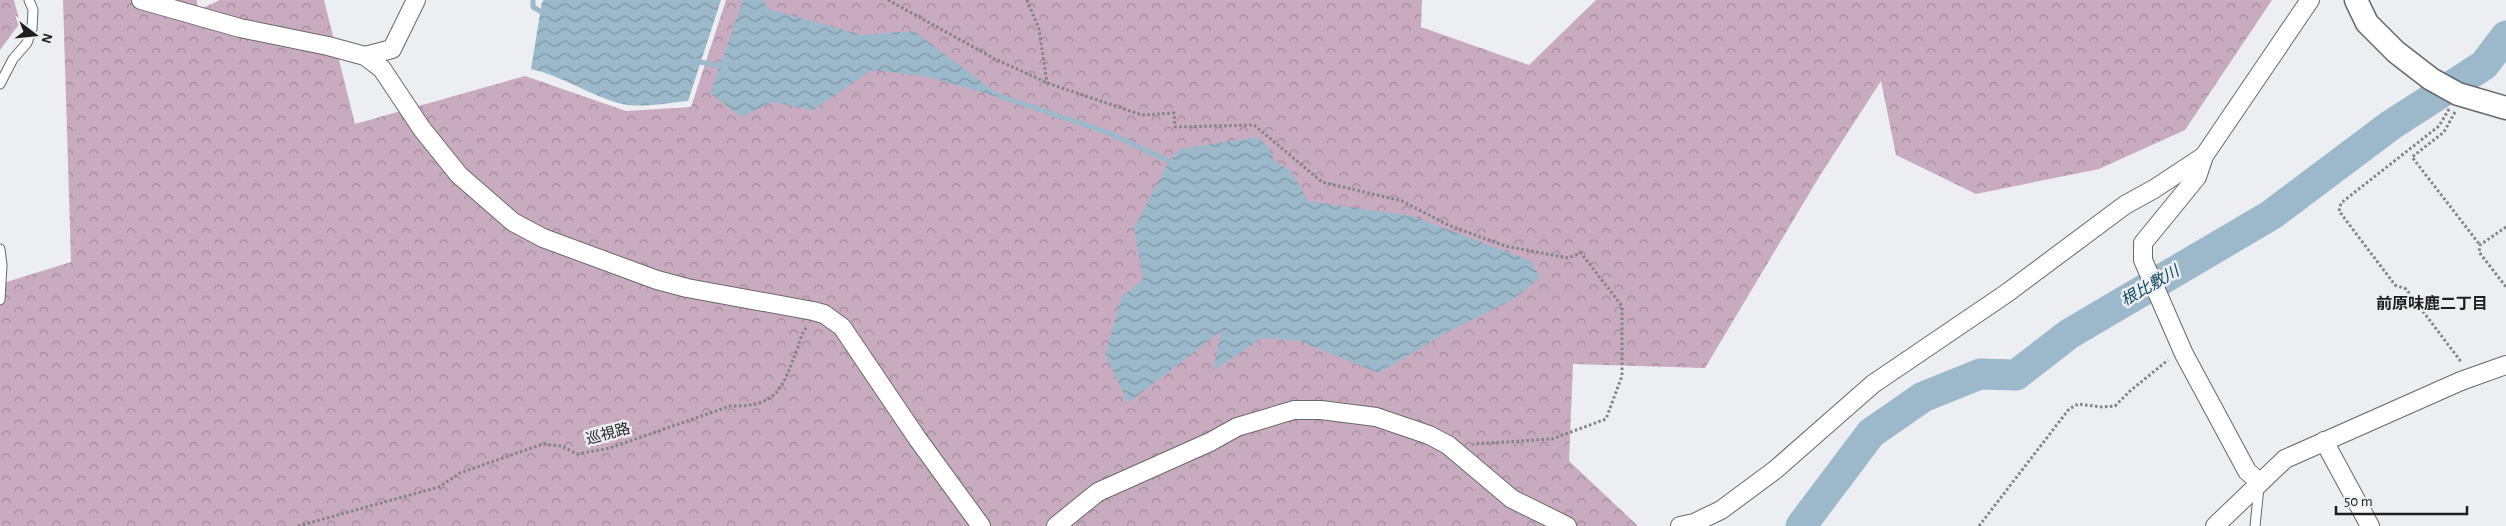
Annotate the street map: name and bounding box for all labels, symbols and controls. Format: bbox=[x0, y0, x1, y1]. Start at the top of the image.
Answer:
north arrow bbox=[10, 10, 60, 60]
text: N bbox=[38, 32, 55, 45]
water label: 根比敷川 bbox=[2118, 261, 2183, 309]
district label: 前原味鹿二丁目 bbox=[2376, 295, 2488, 312]
street label: 巡視路 bbox=[584, 420, 632, 447]
scale bar bbox=[2336, 484, 2467, 516]
text: 50 m bbox=[2344, 494, 2373, 509]

